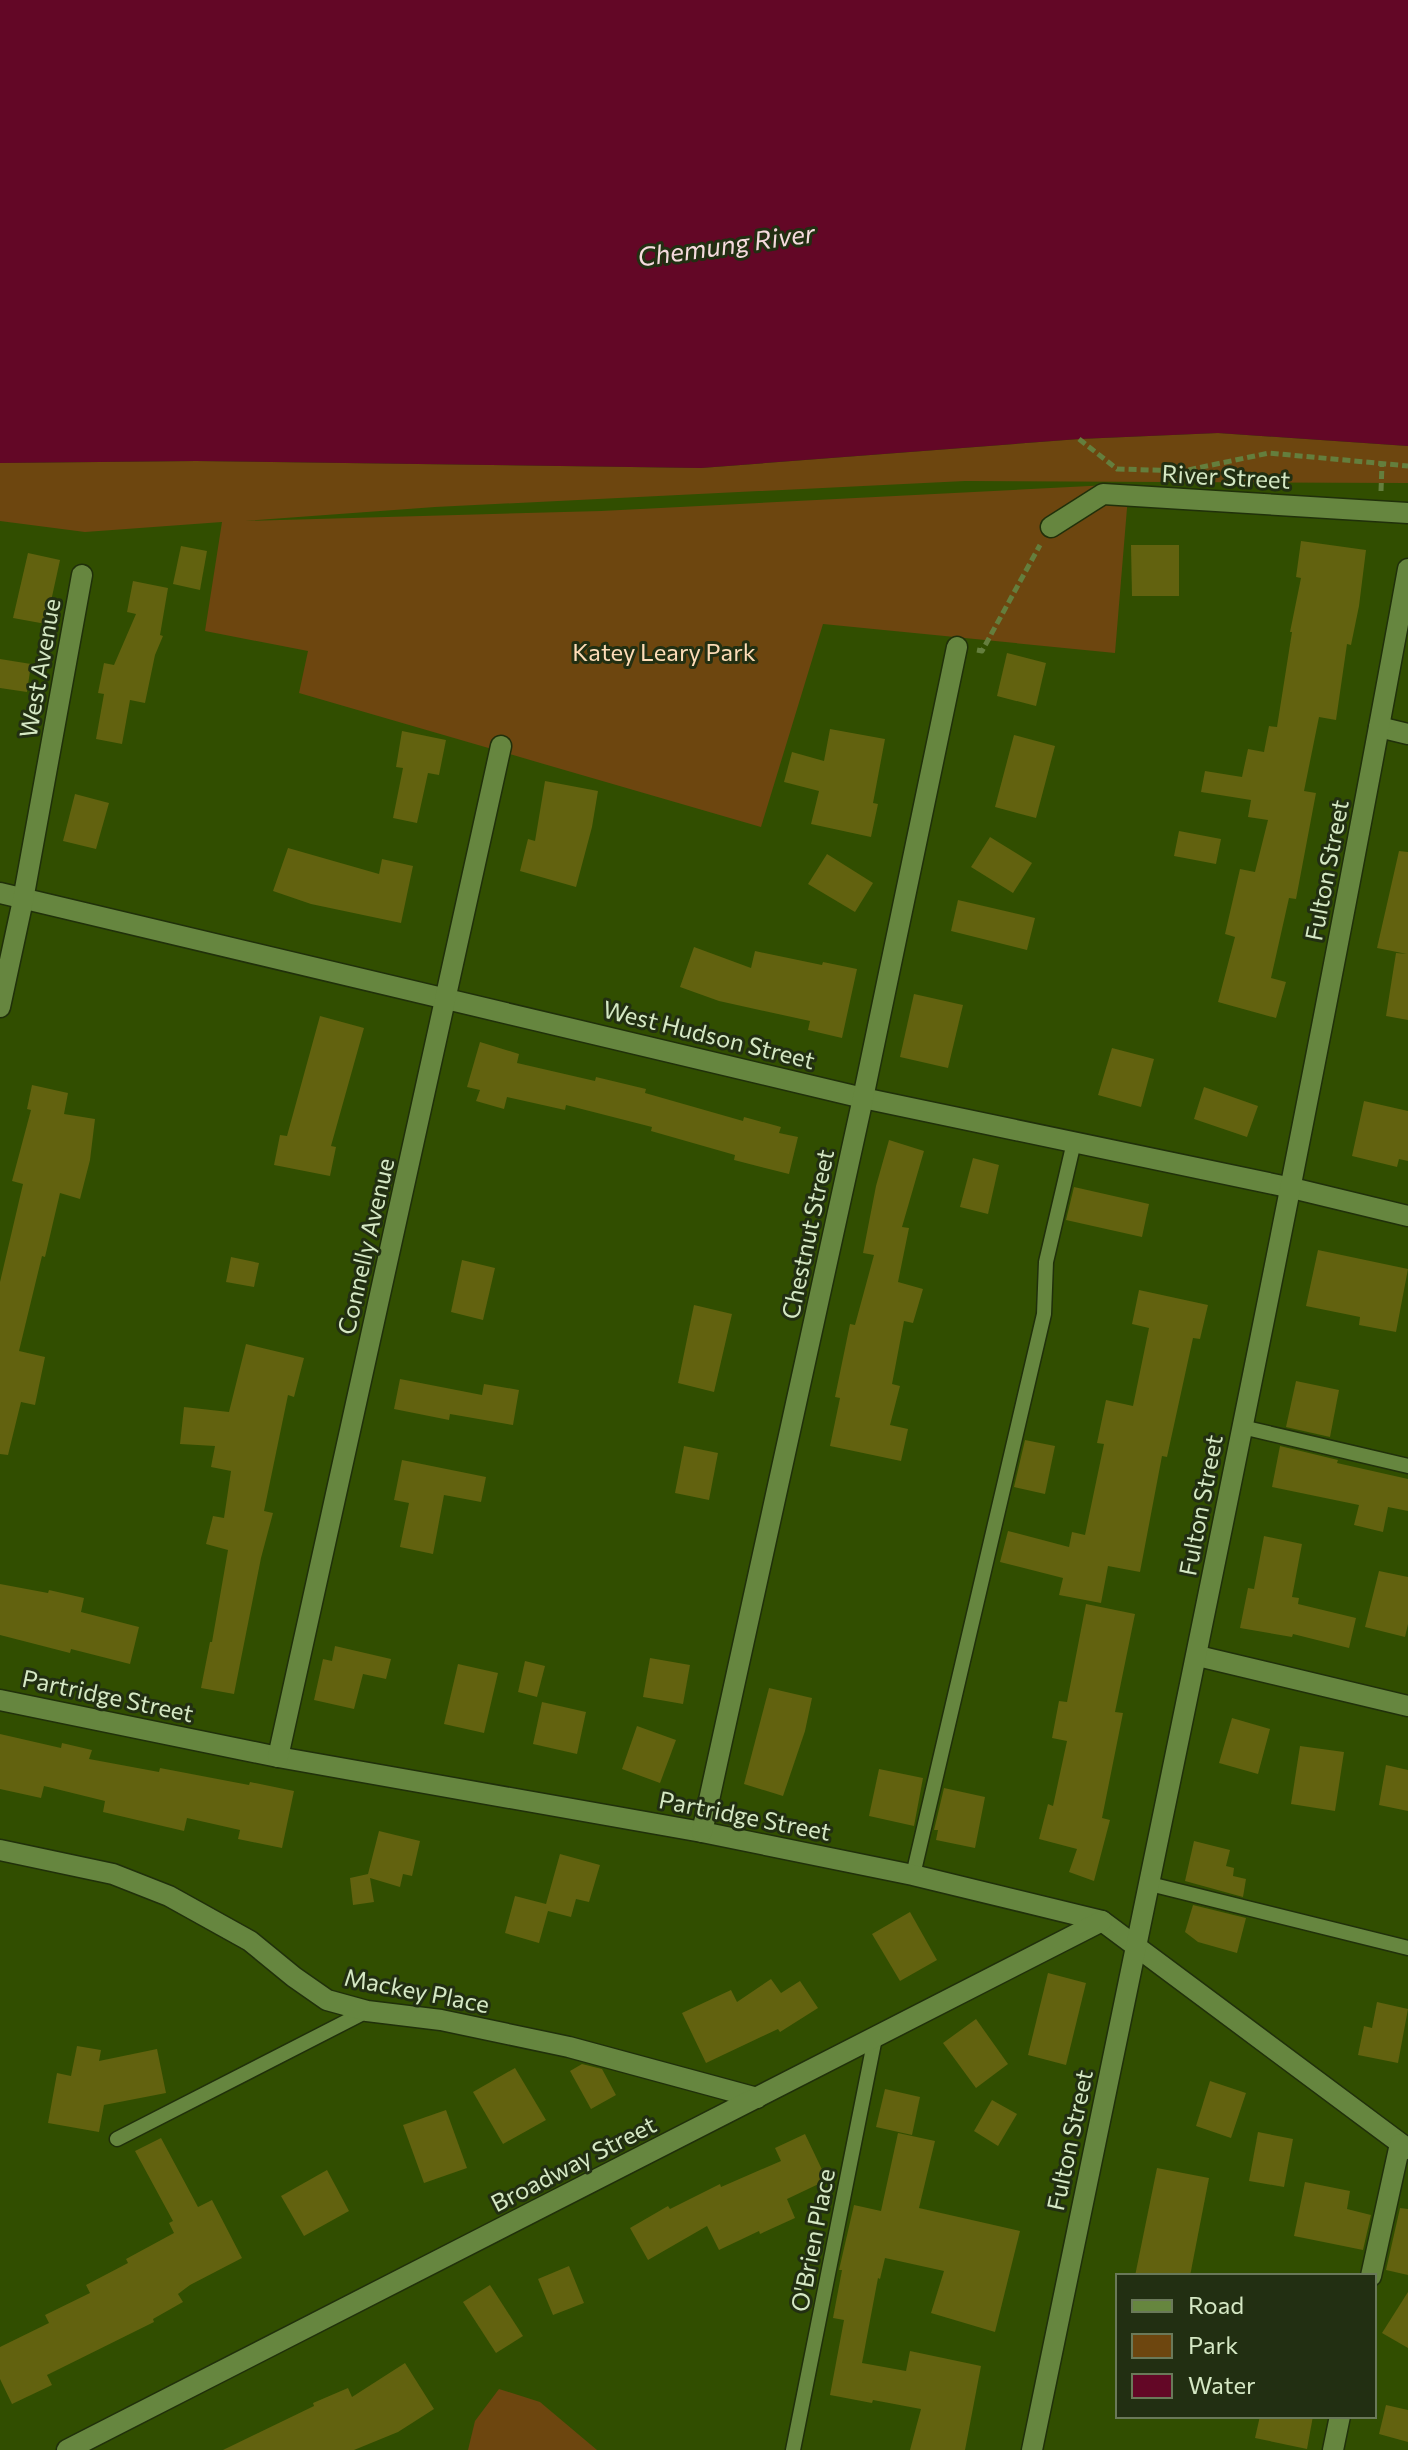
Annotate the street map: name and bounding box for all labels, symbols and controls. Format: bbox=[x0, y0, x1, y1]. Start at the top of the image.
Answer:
water label: Chemung River bbox=[635, 216, 818, 272]
street label: River Street bbox=[1161, 458, 1291, 494]
street label: West Avenue bbox=[12, 596, 66, 740]
park label: Katey Leary Park bbox=[572, 637, 756, 666]
street label: Fulton Street bbox=[1298, 797, 1354, 943]
street label: West Hudson Street bbox=[600, 994, 818, 1074]
street label: Chestnut Street bbox=[775, 1146, 839, 1322]
street label: Connelly Avenue bbox=[331, 1155, 399, 1337]
street label: Fulton Street bbox=[1172, 1432, 1228, 1578]
street label: Partridge Street bbox=[20, 1663, 197, 1727]
street label: Partridge Street bbox=[657, 1784, 834, 1846]
street label: Mackey Place bbox=[342, 1962, 492, 2018]
street label: Fulton Street bbox=[1040, 2067, 1098, 2213]
street label: Broadway Street bbox=[486, 2109, 661, 2217]
street label: O'Brien Place bbox=[784, 2166, 840, 2314]
legend bbox=[1116, 2274, 1376, 2418]
text: Road bbox=[1188, 2290, 1244, 2319]
text: Park bbox=[1188, 2330, 1238, 2359]
text: Water bbox=[1188, 2370, 1256, 2399]

